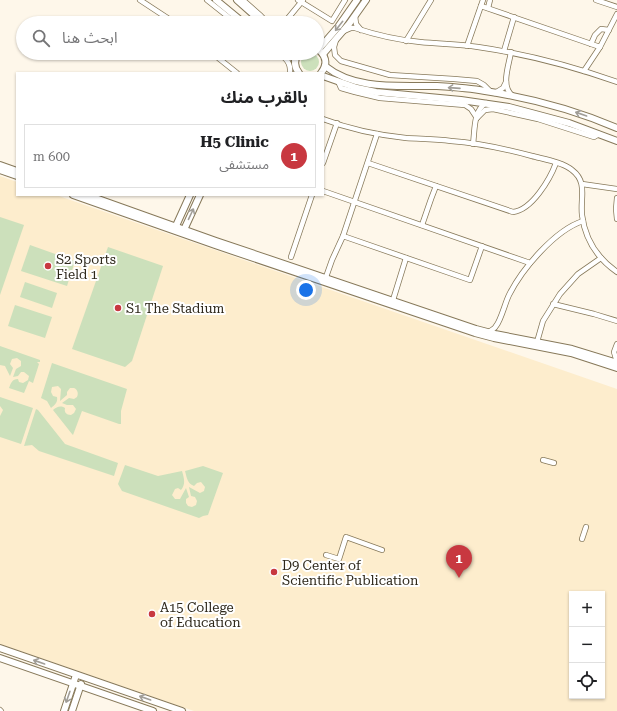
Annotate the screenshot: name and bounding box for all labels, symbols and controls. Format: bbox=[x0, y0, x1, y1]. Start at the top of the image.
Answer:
search box bbox=[16, 16, 324, 60]
one-way arrow bbox=[334, 20, 343, 31]
icon: search bbox=[30, 27, 52, 49]
text: ابحث هنا bbox=[62, 29, 117, 47]
one-way arrow bbox=[448, 84, 461, 91]
text: بالقرب منك bbox=[221, 87, 308, 107]
one-way arrow bbox=[574, 110, 587, 117]
text: H5 Clinic bbox=[200, 133, 269, 151]
text: 600 m bbox=[33, 149, 70, 164]
text: 1 bbox=[290, 149, 298, 164]
text: مستشفى bbox=[219, 157, 269, 172]
one-way arrow bbox=[188, 208, 195, 220]
place label: S2 Sports Field 1 bbox=[56, 252, 116, 282]
marker: S2 Sports Field 1 bbox=[43, 261, 53, 271]
your location bbox=[296, 280, 316, 300]
place label: S1 The Stadium bbox=[126, 301, 225, 316]
marker: S1 The Stadium bbox=[113, 303, 123, 313]
pin: 1 bbox=[446, 545, 472, 578]
place label: D9 Center of Scientific Publication bbox=[282, 558, 419, 588]
marker: D9 Center of Scientific Publication bbox=[269, 567, 279, 577]
map controls bbox=[569, 591, 605, 699]
button: + bbox=[569, 591, 605, 627]
place label: A15 College of Education bbox=[160, 600, 241, 630]
marker: A15 College of Education bbox=[147, 609, 157, 619]
button: − bbox=[569, 627, 605, 663]
one-way arrow bbox=[34, 657, 46, 665]
button: locate bbox=[569, 663, 605, 699]
one-way arrow bbox=[64, 691, 71, 704]
one-way arrow bbox=[139, 694, 151, 702]

